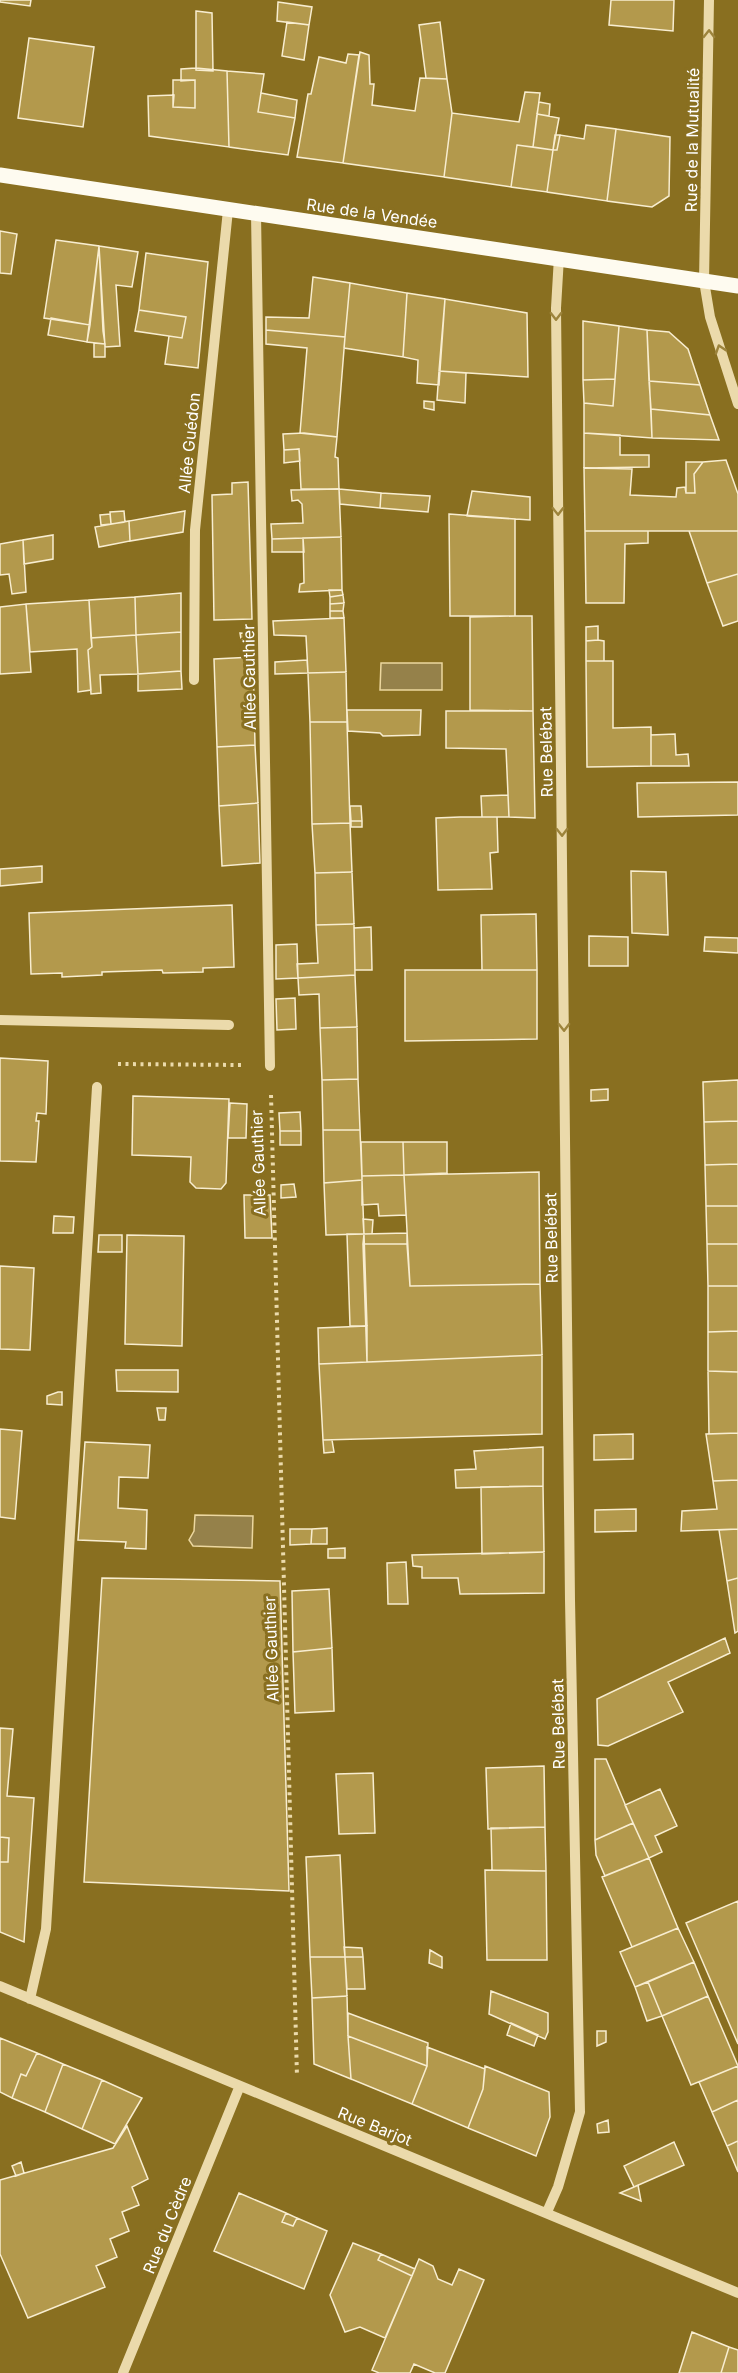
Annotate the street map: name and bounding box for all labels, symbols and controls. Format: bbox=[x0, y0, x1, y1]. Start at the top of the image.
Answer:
one-way arrow bbox=[703, 29, 715, 38]
street label: Rue de la Mutualité bbox=[681, 68, 703, 212]
street label: Rue de la Vendée bbox=[305, 194, 439, 232]
one-way arrow bbox=[550, 311, 562, 320]
one-way arrow bbox=[715, 344, 727, 354]
street label: Allée Guédon bbox=[174, 391, 204, 495]
one-way arrow bbox=[552, 506, 564, 515]
street label: Allée Gauthier bbox=[238, 624, 260, 730]
street label: Rue Belébat bbox=[535, 706, 557, 798]
one-way arrow bbox=[556, 827, 568, 836]
one-way arrow bbox=[558, 1022, 570, 1031]
street label: Allée Gauthier bbox=[246, 1110, 270, 1216]
street label: Rue Belébat bbox=[540, 1192, 562, 1284]
street label: Allée Gauthier bbox=[259, 1596, 283, 1702]
street label: Rue Belébat bbox=[547, 1678, 569, 1770]
street label: Rue Barjot bbox=[335, 2102, 415, 2150]
street label: Rue du Cèdre bbox=[138, 2173, 196, 2277]

